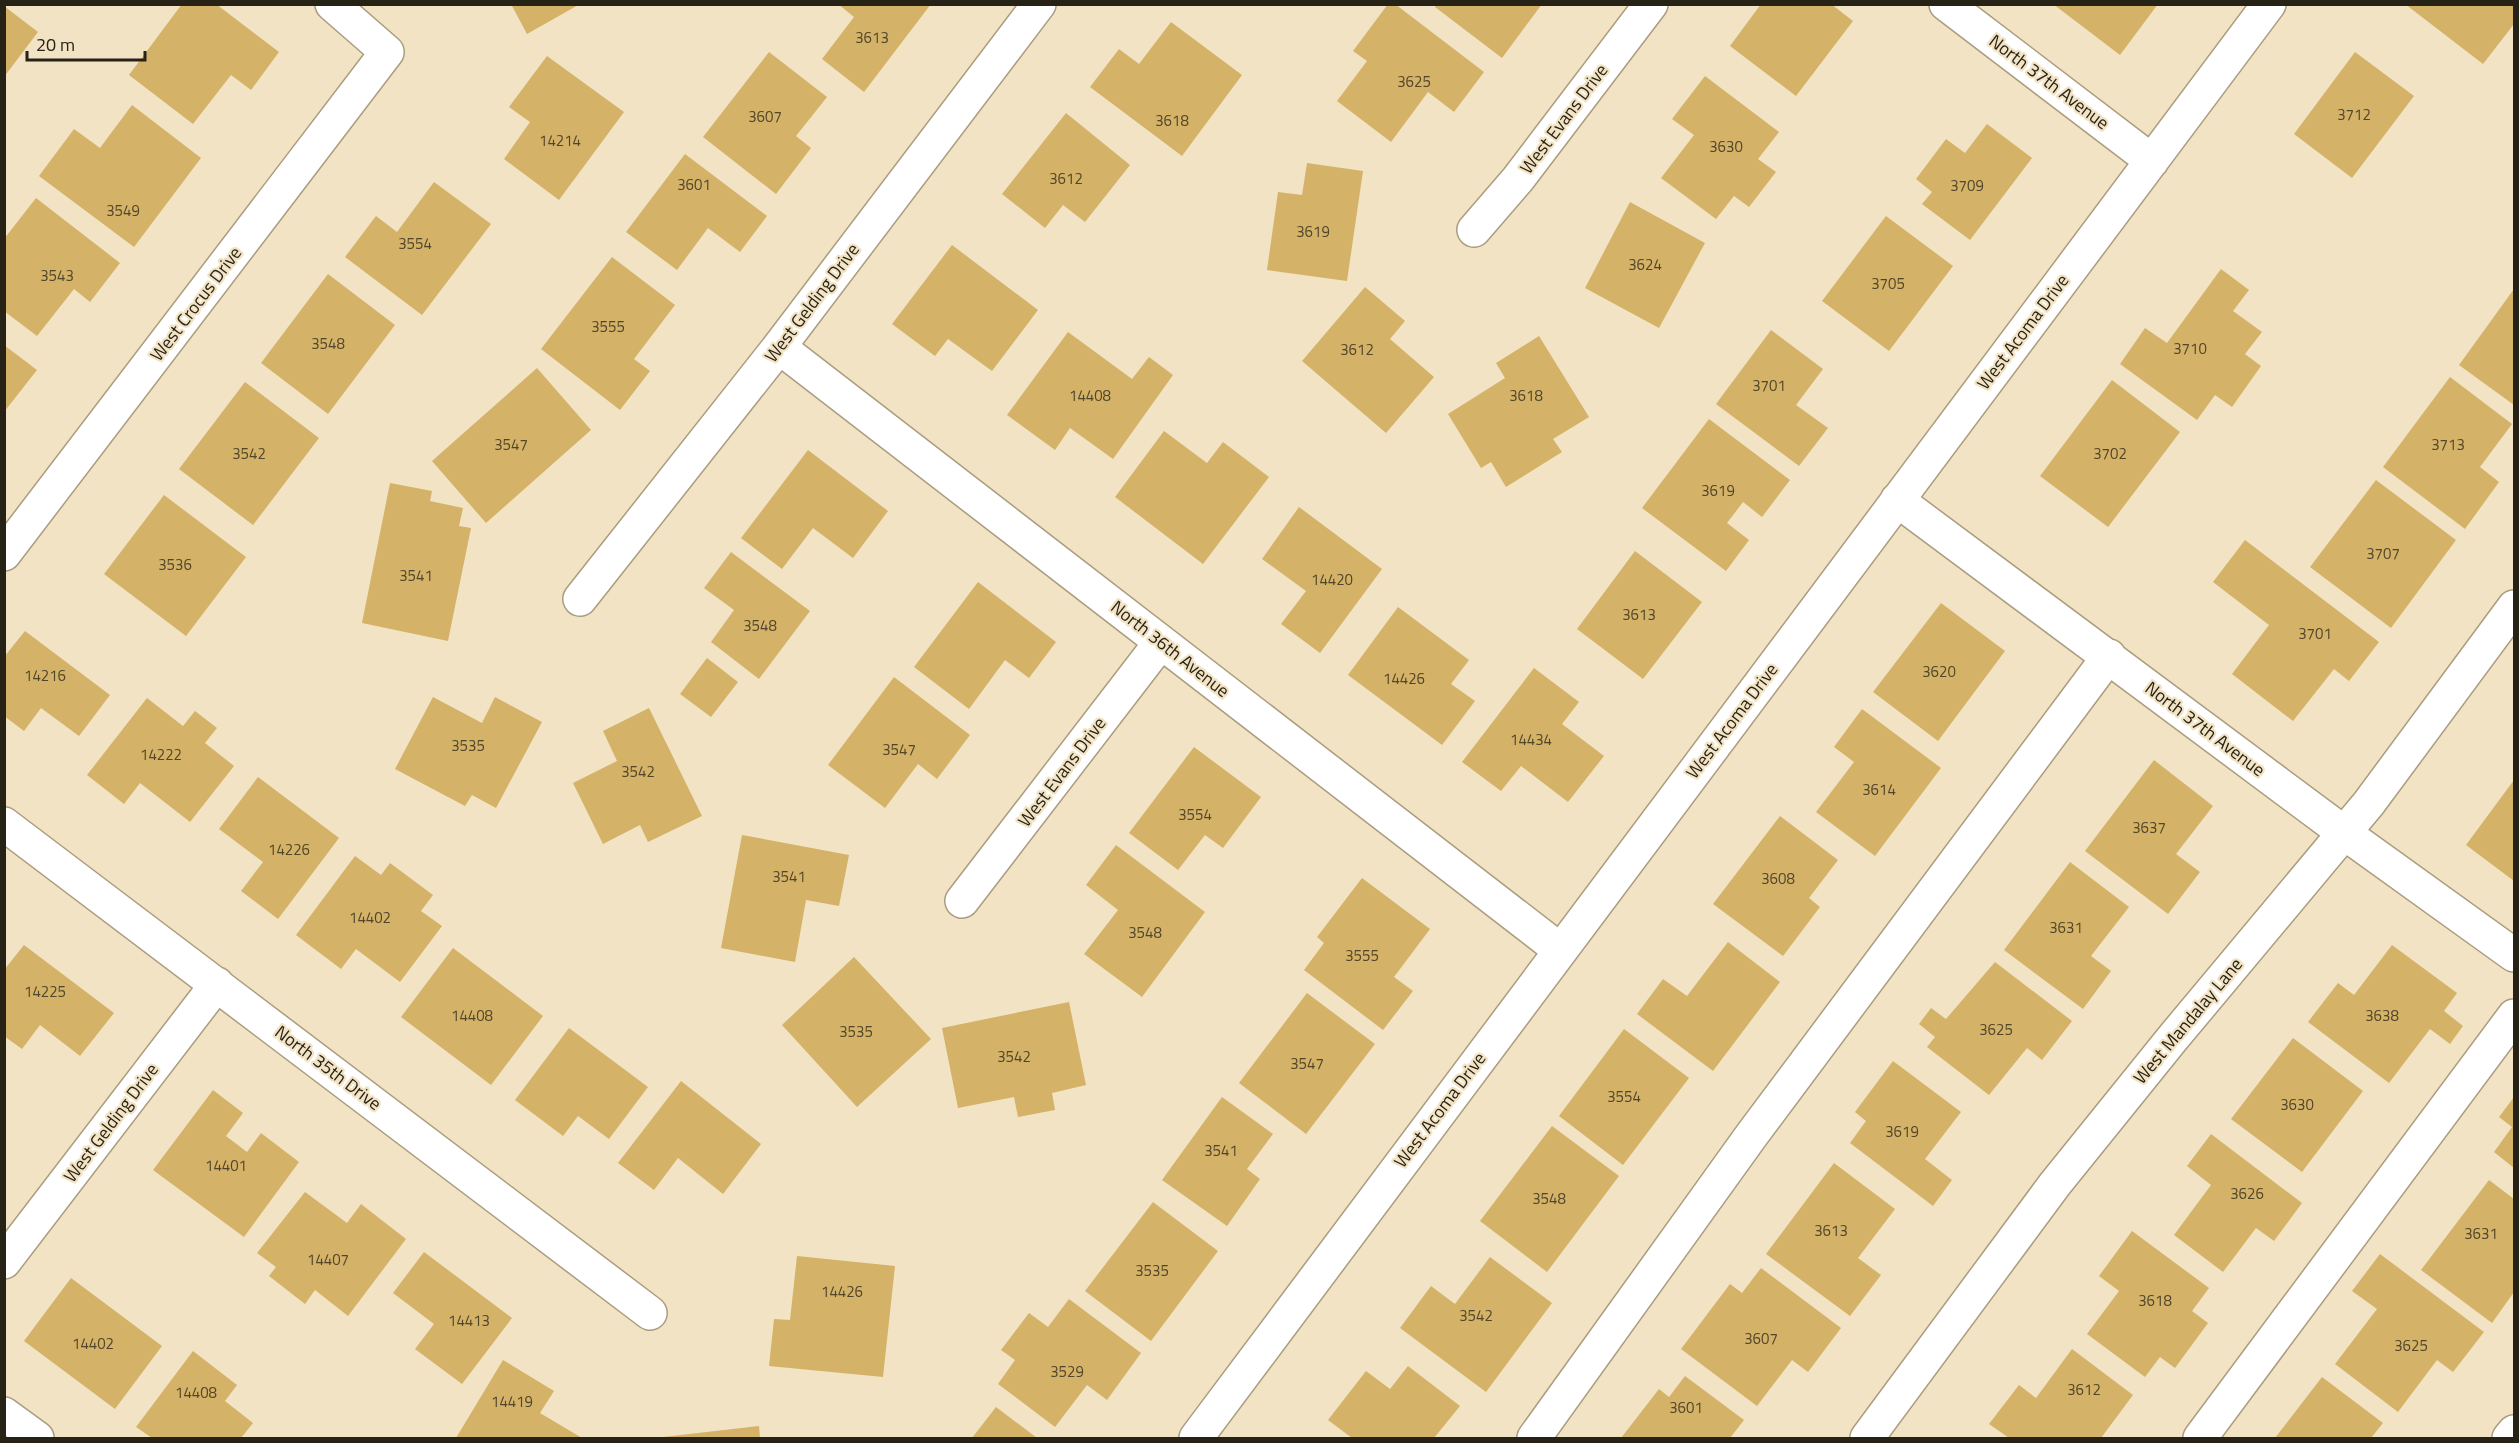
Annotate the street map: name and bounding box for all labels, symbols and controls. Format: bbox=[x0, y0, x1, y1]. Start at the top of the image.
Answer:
scale bar bbox=[27, 24, 146, 62]
house number: 3613 bbox=[855, 26, 889, 49]
street label: North 37th Avenue bbox=[1984, 27, 2115, 136]
text: 20 m bbox=[36, 31, 75, 58]
street label: West Evans Drive bbox=[1513, 58, 1614, 180]
house number: 3625 bbox=[1397, 70, 1431, 93]
house number: 3712 bbox=[2337, 103, 2371, 126]
house number: 3607 bbox=[748, 105, 782, 128]
house number: 3618 bbox=[1155, 109, 1189, 132]
house number: 14214 bbox=[539, 129, 581, 152]
house number: 3630 bbox=[1709, 135, 1743, 158]
house number: 3612 bbox=[1049, 167, 1083, 190]
house number: 3601 bbox=[677, 173, 711, 196]
house number: 3709 bbox=[1950, 174, 1984, 197]
house number: 3549 bbox=[106, 199, 140, 222]
house number: 3619 bbox=[1296, 220, 1330, 243]
house number: 3554 bbox=[398, 232, 432, 255]
street label: West Gelding Drive bbox=[758, 237, 866, 368]
street label: West Crocus Drive bbox=[143, 241, 248, 367]
house number: 3624 bbox=[1628, 253, 1662, 276]
house number: 3543 bbox=[40, 264, 74, 287]
street label: West Acoma Drive bbox=[1970, 268, 2075, 395]
house number: 3705 bbox=[1871, 272, 1905, 295]
house number: 3555 bbox=[591, 315, 625, 338]
house number: 3548 bbox=[311, 332, 345, 355]
house number: 3710 bbox=[2173, 337, 2207, 360]
house number: 3612 bbox=[1340, 338, 1374, 361]
house number: 3701 bbox=[1752, 374, 1786, 397]
house number: 14408 bbox=[1069, 384, 1111, 407]
house number: 3618 bbox=[1509, 384, 1543, 407]
house number: 3547 bbox=[494, 433, 528, 456]
house number: 3713 bbox=[2431, 433, 2465, 456]
house number: 3542 bbox=[232, 442, 266, 465]
house number: 3702 bbox=[2093, 442, 2127, 465]
house number: 3619 bbox=[1701, 479, 1735, 502]
house number: 3707 bbox=[2366, 542, 2400, 565]
house number: 3536 bbox=[158, 553, 192, 576]
house number: 3541 bbox=[399, 564, 433, 587]
house number: 14420 bbox=[1311, 568, 1353, 591]
street label: North 36th Avenue bbox=[1105, 594, 1235, 704]
house number: 3613 bbox=[1622, 603, 1656, 626]
house number: 3548 bbox=[743, 614, 777, 637]
house number: 3701 bbox=[2298, 622, 2332, 645]
street label: West Acoma Drive bbox=[1679, 657, 1784, 784]
house number: 3620 bbox=[1922, 660, 1956, 683]
house number: 14216 bbox=[24, 664, 66, 687]
house number: 14426 bbox=[1383, 667, 1425, 690]
street label: North 37th Avenue bbox=[2140, 674, 2271, 783]
street label: West Evans Drive bbox=[1011, 711, 1112, 833]
house number: 14434 bbox=[1510, 728, 1552, 751]
house number: 3535 bbox=[451, 734, 485, 757]
house number: 3547 bbox=[882, 738, 916, 761]
house number: 14222 bbox=[140, 743, 182, 766]
house number: 3542 bbox=[621, 760, 655, 783]
house number: 3614 bbox=[1862, 778, 1896, 801]
house number: 3554 bbox=[1178, 803, 1212, 826]
house number: 3637 bbox=[2132, 816, 2166, 839]
house number: 14226 bbox=[268, 838, 310, 861]
house number: 3541 bbox=[772, 865, 806, 888]
house number: 3608 bbox=[1761, 867, 1795, 890]
house number: 14402 bbox=[349, 906, 391, 929]
house number: 3631 bbox=[2049, 916, 2083, 939]
house number: 3548 bbox=[1128, 921, 1162, 944]
house number: 3555 bbox=[1345, 944, 1379, 967]
street label: West Mandalay Lane bbox=[2127, 952, 2249, 1090]
house number: 14225 bbox=[24, 980, 66, 1003]
house number: 14408 bbox=[451, 1004, 493, 1027]
house number: 3638 bbox=[2365, 1004, 2399, 1027]
house number: 3625 bbox=[1979, 1018, 2013, 1041]
street label: North 35th Drive bbox=[269, 1019, 387, 1117]
house number: 3535 bbox=[839, 1020, 873, 1043]
house number: 3542 bbox=[997, 1045, 1031, 1068]
street label: West Acoma Drive bbox=[1387, 1046, 1492, 1173]
house number: 3547 bbox=[1290, 1052, 1324, 1075]
street label: West Gelding Drive bbox=[57, 1057, 165, 1188]
house number: 3554 bbox=[1607, 1085, 1641, 1108]
house number: 3630 bbox=[2280, 1093, 2314, 1116]
house number: 3619 bbox=[1885, 1120, 1919, 1143]
house number: 3541 bbox=[1204, 1139, 1238, 1162]
house number: 14401 bbox=[205, 1154, 247, 1177]
house number: 3626 bbox=[2230, 1182, 2264, 1205]
house number: 3548 bbox=[1532, 1187, 1566, 1210]
house number: 3613 bbox=[1814, 1219, 1848, 1242]
house number: 3631 bbox=[2464, 1222, 2498, 1245]
house number: 14407 bbox=[307, 1248, 349, 1271]
house number: 3535 bbox=[1135, 1259, 1169, 1282]
house number: 14426 bbox=[821, 1280, 863, 1303]
house number: 3618 bbox=[2138, 1289, 2172, 1312]
house number: 3542 bbox=[1459, 1304, 1493, 1327]
house number: 14413 bbox=[448, 1309, 490, 1332]
house number: 3607 bbox=[1744, 1327, 1778, 1350]
house number: 14402 bbox=[72, 1332, 114, 1355]
house number: 3625 bbox=[2394, 1334, 2428, 1357]
house number: 3529 bbox=[1050, 1360, 1084, 1383]
house number: 3612 bbox=[2067, 1378, 2101, 1401]
house number: 14408 bbox=[175, 1381, 217, 1404]
house number: 14419 bbox=[491, 1390, 533, 1413]
house number: 3601 bbox=[1669, 1396, 1703, 1419]

